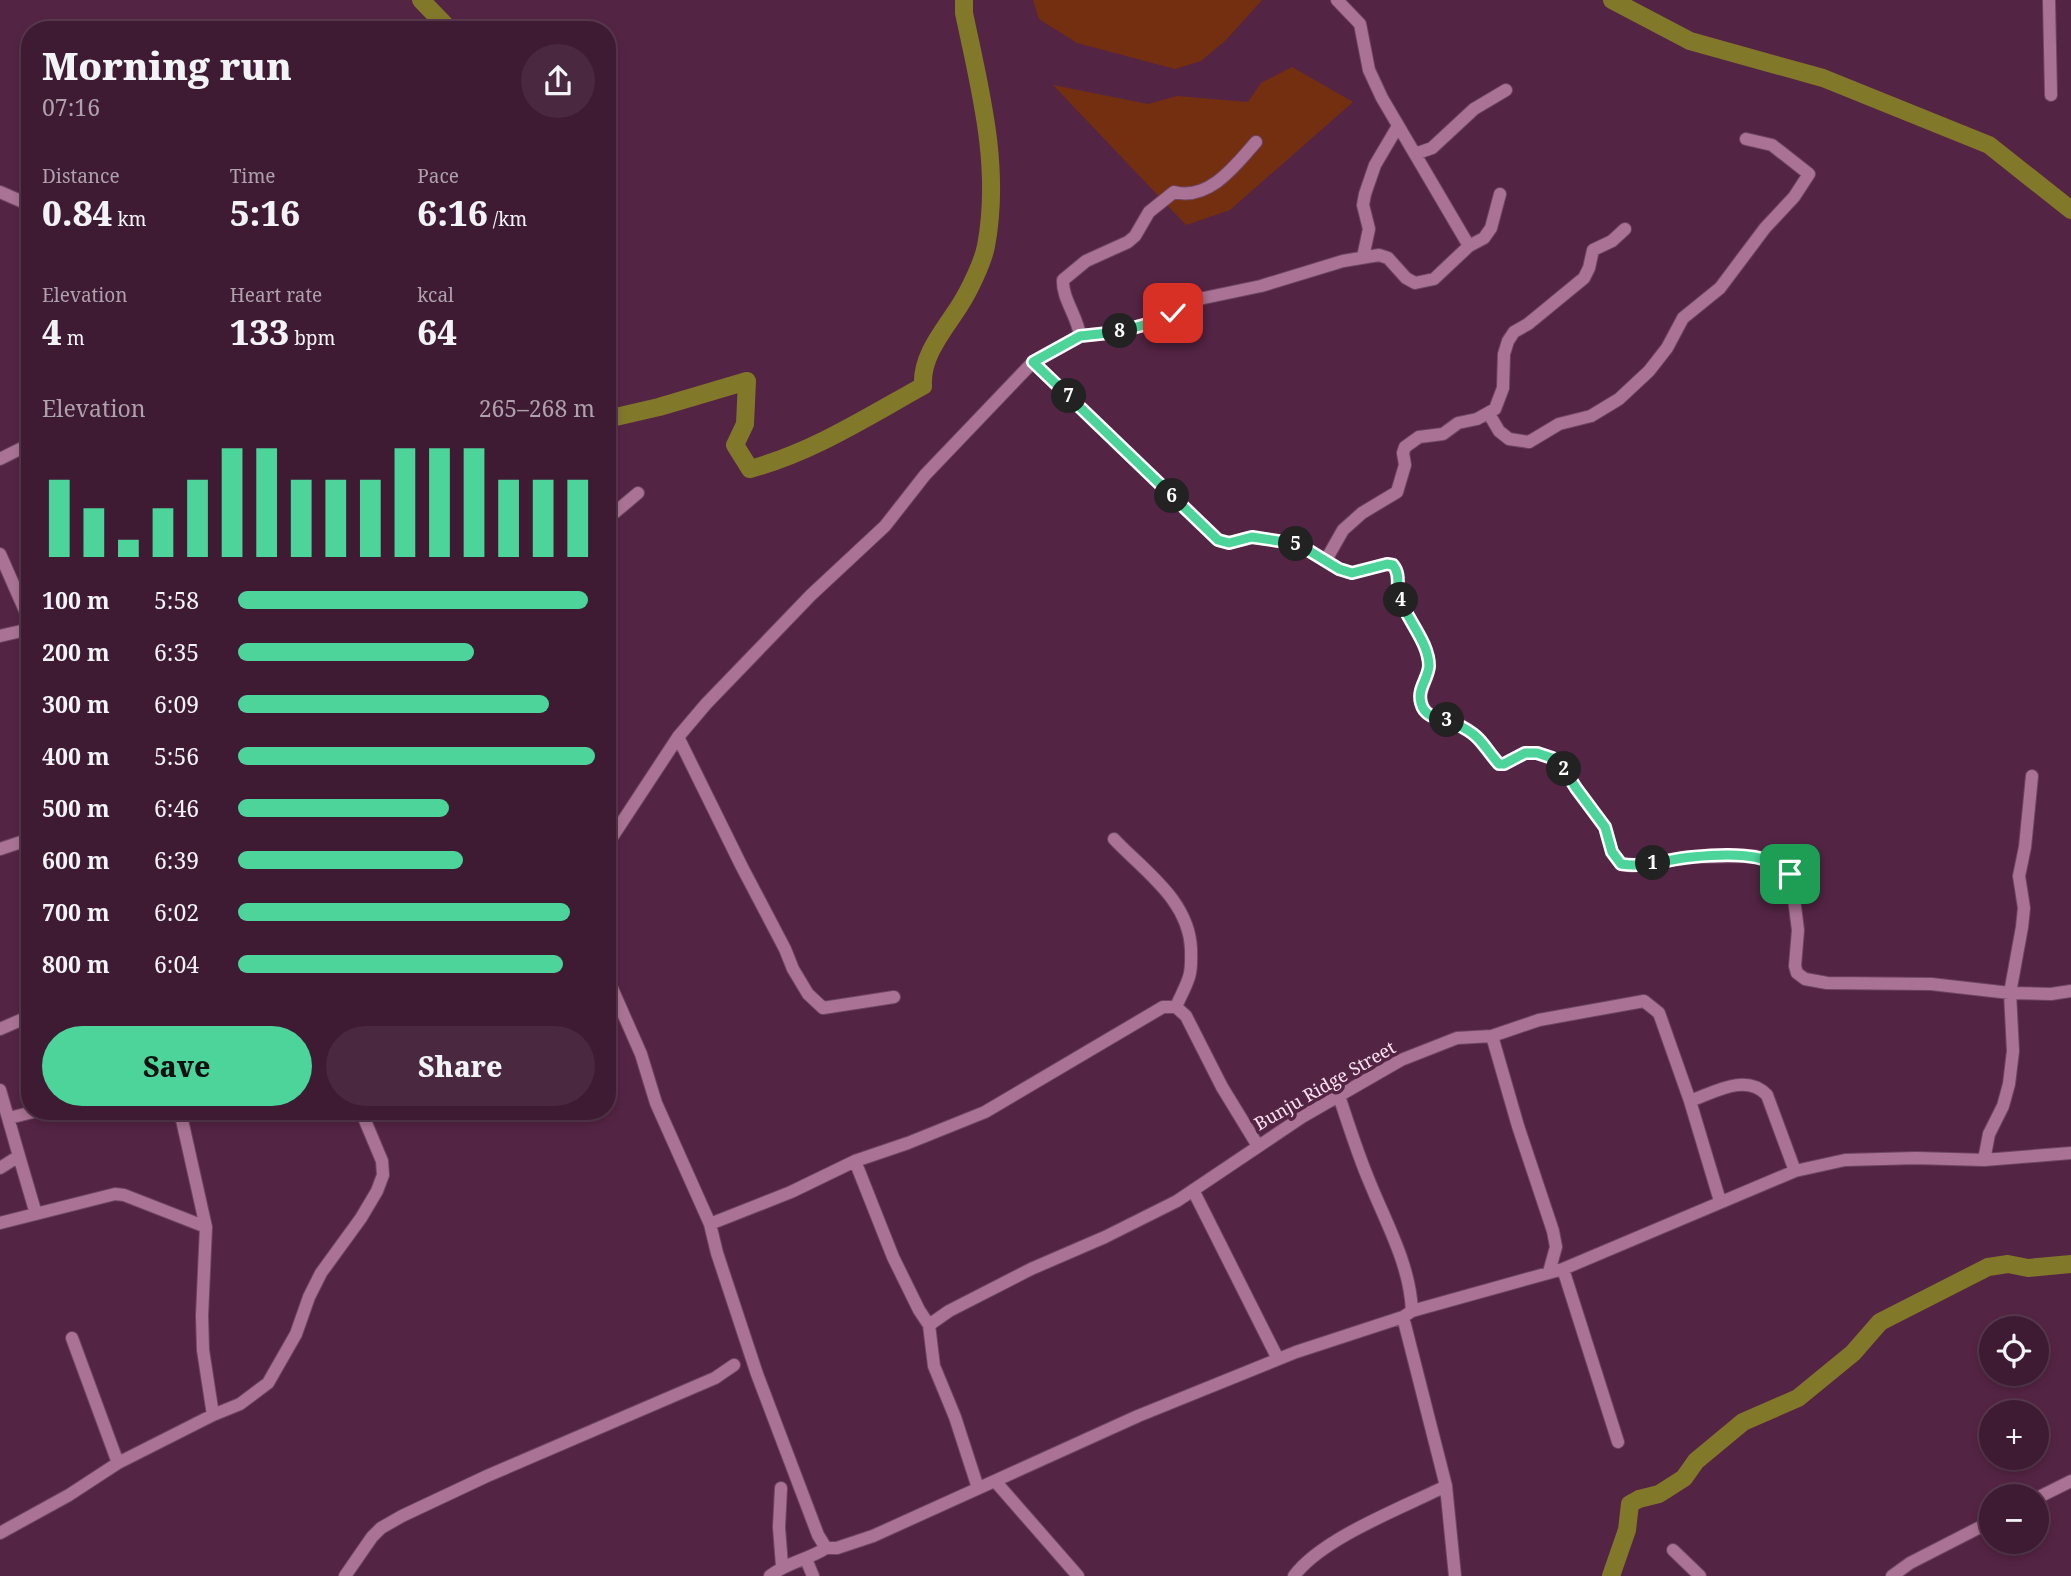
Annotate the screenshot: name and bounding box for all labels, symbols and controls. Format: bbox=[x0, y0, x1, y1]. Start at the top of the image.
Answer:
text: Morning run bbox=[42, 39, 292, 91]
button: share bbox=[521, 44, 595, 118]
text: 07:16 bbox=[42, 91, 100, 123]
text: Distance bbox=[42, 163, 120, 189]
text: Time bbox=[230, 163, 276, 189]
text: Pace bbox=[417, 163, 459, 189]
text: 0.84 bbox=[42, 189, 112, 236]
text: 5:16 bbox=[230, 189, 300, 236]
text: 6:16 bbox=[417, 189, 488, 236]
text: km bbox=[112, 206, 146, 232]
text: /km bbox=[488, 206, 527, 232]
text: Elevation bbox=[42, 282, 128, 308]
text: Heart rate bbox=[230, 282, 322, 308]
text: kcal bbox=[417, 282, 454, 308]
pin bbox=[1143, 283, 1203, 343]
icon: check bbox=[1154, 294, 1192, 332]
text: 4 bbox=[42, 308, 62, 355]
text: 133 bbox=[230, 308, 289, 355]
text: 64 bbox=[417, 308, 457, 355]
pin: 8 bbox=[1102, 314, 1138, 348]
text: 8 bbox=[1114, 317, 1125, 343]
text: m bbox=[62, 325, 85, 351]
text: bpm bbox=[289, 325, 335, 351]
pin: 7 bbox=[1052, 378, 1086, 414]
text: 7 bbox=[1063, 382, 1074, 408]
text: Elevation bbox=[42, 392, 146, 424]
text: 265–268 m bbox=[479, 392, 595, 424]
pin: 6 bbox=[1154, 478, 1190, 514]
text: 6 bbox=[1166, 482, 1177, 508]
pin: 5 bbox=[1278, 526, 1314, 562]
text: 5 bbox=[1290, 530, 1301, 556]
pin: 4 bbox=[1384, 582, 1418, 618]
text: 100 m bbox=[42, 584, 110, 616]
text: 5:58 bbox=[154, 584, 199, 616]
text: 4 bbox=[1395, 586, 1406, 612]
text: 200 m bbox=[42, 636, 110, 668]
text: 6:35 bbox=[154, 636, 199, 668]
text: 300 m bbox=[42, 688, 110, 720]
text: 6:09 bbox=[154, 688, 199, 720]
pin: 3 bbox=[1430, 702, 1464, 738]
text: 3 bbox=[1441, 706, 1452, 732]
text: 400 m bbox=[42, 740, 110, 772]
text: 5:56 bbox=[154, 740, 199, 772]
pin: 2 bbox=[1546, 752, 1582, 786]
text: 2 bbox=[1558, 755, 1569, 781]
text: 500 m bbox=[42, 792, 110, 824]
text: 6:46 bbox=[154, 792, 199, 824]
text: 600 m bbox=[42, 844, 110, 876]
text: 6:39 bbox=[154, 844, 199, 876]
pin bbox=[1760, 844, 1820, 904]
pin: 1 bbox=[1636, 846, 1670, 880]
text: 1 bbox=[1647, 849, 1658, 875]
icon: arrive bbox=[1771, 855, 1809, 893]
text: 700 m bbox=[42, 896, 110, 928]
text: 6:02 bbox=[154, 896, 199, 928]
text: 800 m bbox=[42, 948, 110, 980]
text: 6:04 bbox=[154, 948, 199, 980]
button: Save bbox=[42, 1026, 312, 1106]
button: Share bbox=[326, 1026, 595, 1106]
street label: Bunju Ridge Street bbox=[1250, 1035, 1399, 1135]
map controls bbox=[1979, 1316, 2049, 1554]
button: locate bbox=[1979, 1316, 2049, 1386]
button: + bbox=[1979, 1400, 2049, 1470]
button: − bbox=[1979, 1484, 2049, 1554]

